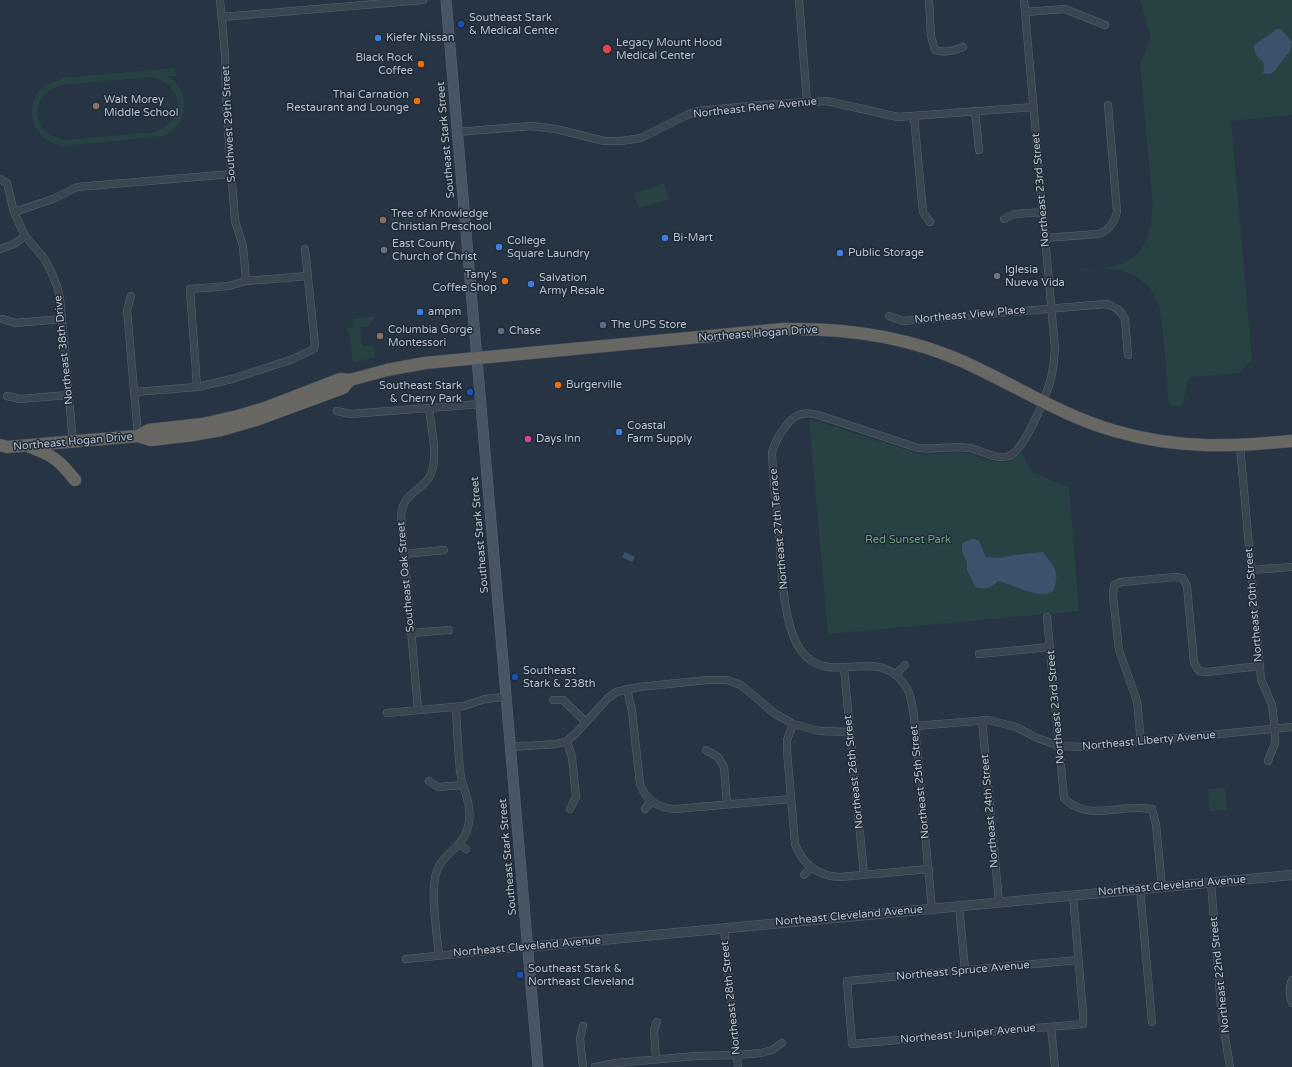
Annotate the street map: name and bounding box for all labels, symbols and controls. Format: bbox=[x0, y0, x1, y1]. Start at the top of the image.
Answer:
place label: Southeast Stark & Medical Center bbox=[469, 11, 559, 37]
marker: Southeast Stark & Medical Center bbox=[456, 19, 466, 29]
place label: Kiefer Nissan bbox=[386, 31, 454, 45]
marker: Kiefer Nissan bbox=[373, 33, 383, 43]
place label: Legacy Mount Hood Medical Center bbox=[616, 36, 722, 62]
marker: Legacy Mount Hood Medical Center bbox=[601, 43, 613, 55]
place label: Black Rock Coffee bbox=[355, 51, 413, 77]
marker: Black Rock Coffee bbox=[416, 59, 426, 69]
street label: Southwest 29th Street bbox=[219, 65, 239, 183]
street label: Southeast Stark Street bbox=[434, 81, 458, 199]
place label: Thai Carnation Restaurant and Lounge bbox=[286, 88, 409, 114]
place label: Walt Morey Middle School bbox=[104, 93, 178, 119]
street label: Northeast Rene Avenue bbox=[692, 95, 818, 121]
marker: Thai Carnation Restaurant and Lounge bbox=[412, 96, 422, 106]
marker: Walt Morey Middle School bbox=[91, 101, 101, 111]
street label: Northeast 23rd Street bbox=[1029, 132, 1053, 248]
place label: Tree of Knowledge Christian Preschool bbox=[391, 207, 492, 233]
marker: Tree of Knowledge Christian Preschool bbox=[378, 215, 388, 225]
place label: Bi-Mart bbox=[673, 231, 713, 245]
marker: Bi-Mart bbox=[660, 233, 670, 243]
place label: College Square Laundry bbox=[507, 234, 590, 260]
place label: East County Church of Christ bbox=[392, 237, 477, 263]
marker: College Square Laundry bbox=[494, 242, 504, 252]
marker: East County Church of Christ bbox=[379, 245, 389, 255]
place label: Public Storage bbox=[848, 246, 924, 260]
marker: Public Storage bbox=[835, 248, 845, 258]
place label: Iglesia Nueva Vida bbox=[1005, 263, 1065, 289]
place label: Tany's Coffee Shop bbox=[432, 268, 497, 294]
place label: Salvation Army Resale bbox=[539, 271, 605, 297]
marker: Iglesia Nueva Vida bbox=[992, 271, 1002, 281]
marker: Tany's Coffee Shop bbox=[500, 276, 510, 286]
marker: Salvation Army Resale bbox=[526, 279, 536, 289]
street label: Northeast 38th Drive bbox=[52, 295, 76, 405]
street label: Northeast View Place bbox=[914, 304, 1026, 326]
place label: ampm bbox=[428, 305, 461, 319]
marker: ampm bbox=[415, 307, 425, 317]
place label: The UPS Store bbox=[611, 318, 686, 332]
marker: The UPS Store bbox=[598, 320, 608, 330]
place label: Columbia Gorge Montessori bbox=[388, 323, 473, 349]
street label: Northeast Hogan Drive bbox=[698, 323, 818, 345]
place label: Chase bbox=[509, 324, 541, 338]
marker: Chase bbox=[496, 326, 506, 336]
marker: Columbia Gorge Montessori bbox=[375, 331, 385, 341]
place label: Burgerville bbox=[566, 378, 622, 392]
place label: Southeast Stark & Cherry Park bbox=[379, 379, 462, 405]
marker: Burgerville bbox=[553, 380, 563, 390]
marker: Southeast Stark & Cherry Park bbox=[465, 387, 475, 397]
place label: Coastal Farm Supply bbox=[627, 419, 692, 445]
marker: Coastal Farm Supply bbox=[614, 427, 624, 437]
street label: Northeast Hogan Drive bbox=[13, 430, 133, 454]
place label: Days Inn bbox=[536, 432, 581, 446]
marker: Days Inn bbox=[523, 434, 533, 444]
street label: Northeast 27th Terrace bbox=[767, 468, 791, 590]
street label: Southeast Stark Street bbox=[468, 476, 492, 594]
street label: Southeast Oak Street bbox=[395, 521, 417, 633]
park label: Red Sunset Park bbox=[865, 533, 951, 547]
street label: Northeast 20th Street bbox=[1242, 548, 1266, 662]
street label: Northeast 23rd Street bbox=[1044, 649, 1068, 765]
place label: Southeast Stark & 238th bbox=[523, 664, 596, 690]
marker: Southeast Stark & 238th bbox=[510, 672, 520, 682]
street label: Northeast 26th Street bbox=[841, 715, 867, 829]
street label: Northeast 25th Street bbox=[907, 725, 933, 839]
street label: Northeast Liberty Avenue bbox=[1082, 729, 1216, 753]
street label: Northeast 24th Street bbox=[978, 754, 1002, 868]
street label: Southeast Stark Street bbox=[496, 798, 520, 916]
street label: Northeast Cleveland Avenue bbox=[1097, 873, 1247, 899]
street label: Northeast Cleveland Avenue bbox=[774, 903, 924, 929]
street label: Northeast 22nd Street bbox=[1207, 916, 1233, 1034]
street label: Northeast Cleveland Avenue bbox=[452, 934, 602, 960]
street label: Northeast 28th Street bbox=[718, 941, 744, 1055]
street label: Northeast Spruce Avenue bbox=[896, 959, 1030, 983]
place label: Southeast Stark & Northeast Cleveland bbox=[528, 962, 634, 988]
marker: Southeast Stark & Northeast Cleveland bbox=[515, 970, 525, 980]
street label: Northeast Juniper Avenue bbox=[900, 1021, 1036, 1047]

